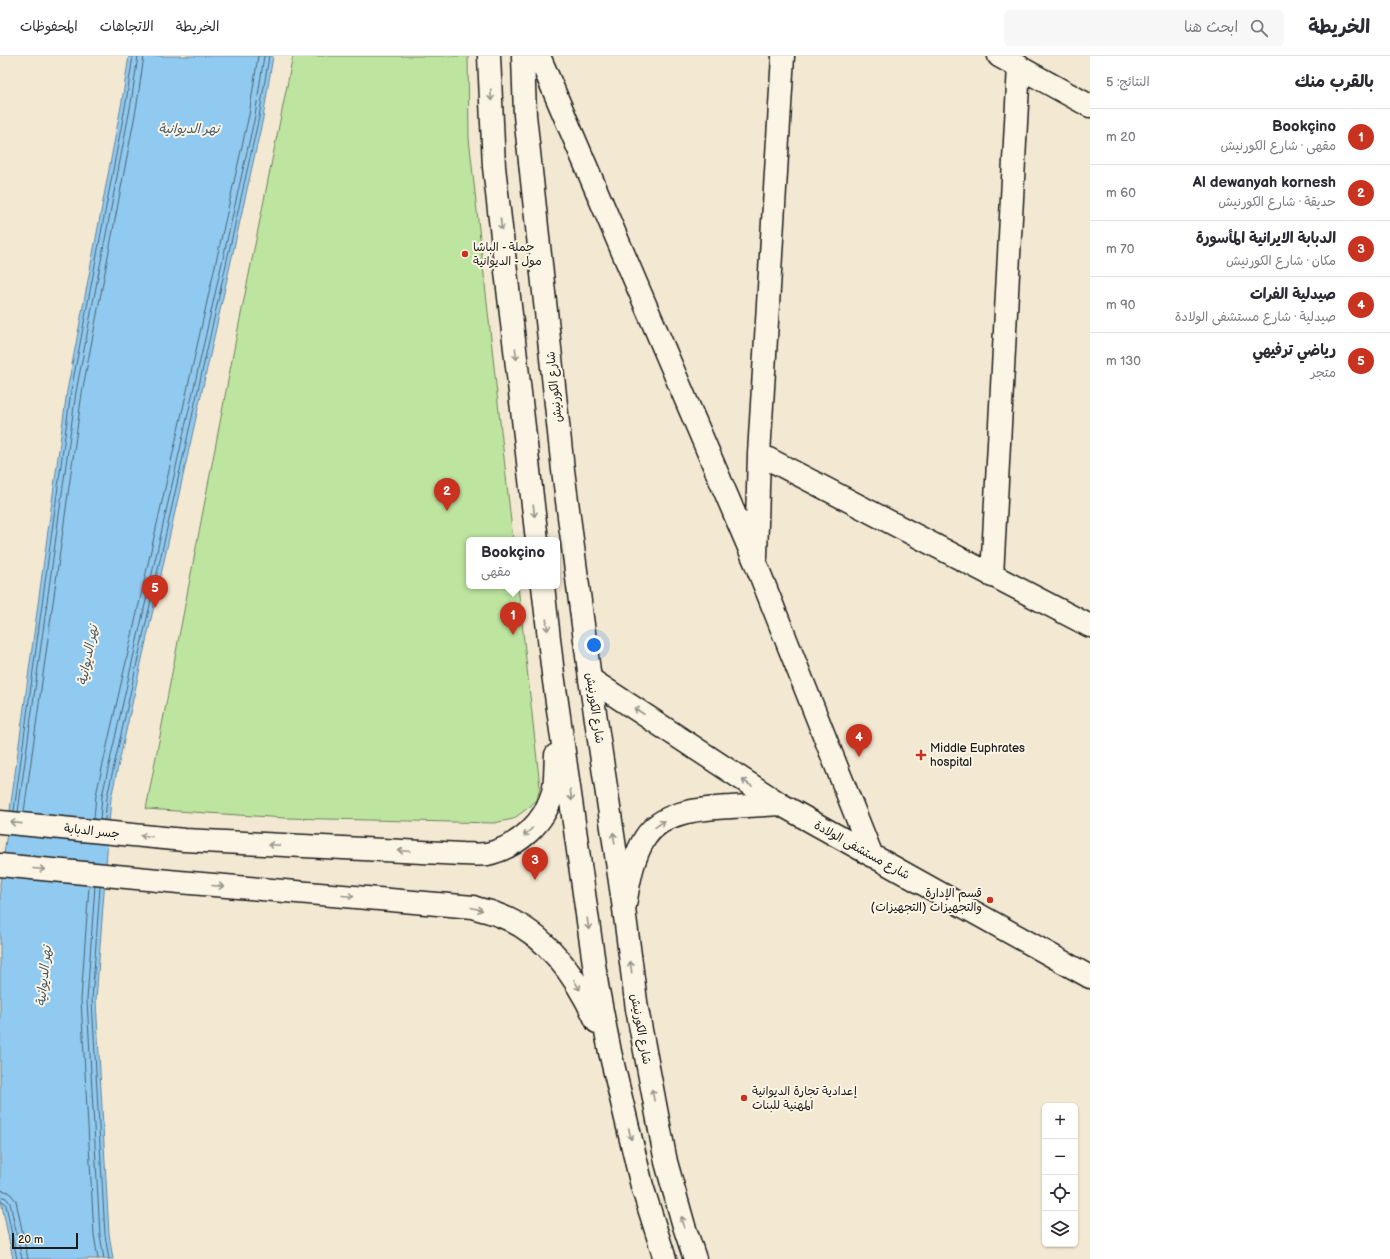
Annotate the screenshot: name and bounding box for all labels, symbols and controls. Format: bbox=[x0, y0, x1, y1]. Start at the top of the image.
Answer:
search box bbox=[1004, 10, 1284, 46]
text: الخريطة bbox=[1308, 16, 1370, 39]
icon: search bbox=[1248, 17, 1270, 39]
text: المحفوظات bbox=[20, 18, 78, 35]
text: الاتجاهات bbox=[100, 18, 154, 35]
text: الخريطة bbox=[176, 18, 219, 35]
text: ابحث هنا bbox=[1184, 18, 1238, 37]
text: بالقرب منك bbox=[1295, 72, 1374, 92]
text: النتائج: 5 bbox=[1106, 74, 1150, 90]
one-way arrow bbox=[488, 88, 495, 101]
text: Bookçino bbox=[1272, 117, 1336, 136]
water label: نهر الديوانية bbox=[158, 121, 221, 137]
text: 20 m bbox=[1106, 129, 1136, 145]
text: 1 bbox=[1358, 129, 1364, 145]
text: مقهى · شارع الكورنيش bbox=[1220, 138, 1336, 154]
text: Al dewanyah kornesh bbox=[1193, 173, 1336, 192]
text: 60 m bbox=[1106, 185, 1136, 201]
text: 2 bbox=[1357, 185, 1365, 201]
text: حديقة · شارع الكورنيش bbox=[1218, 194, 1336, 210]
one-way arrow bbox=[497, 218, 505, 231]
text: الدبابة الايرانية المأسورة bbox=[1196, 229, 1336, 248]
place label: جملة - الباشا مول - الديوانية bbox=[473, 240, 542, 269]
text: 70 m bbox=[1106, 241, 1134, 257]
text: 3 bbox=[1357, 241, 1365, 257]
marker: جملة - الباشا مول - الديوانية bbox=[460, 249, 470, 259]
text: مكان · شارع الكورنيش bbox=[1226, 253, 1336, 269]
text: صيدلية الفرات bbox=[1250, 285, 1336, 304]
text: 90 m bbox=[1106, 297, 1135, 313]
text: 4 bbox=[1357, 297, 1365, 313]
text: صيدلية · شارع مستشفى الولادة bbox=[1175, 309, 1336, 325]
text: رياضي ترفيهي bbox=[1253, 341, 1336, 360]
one-way arrow bbox=[512, 347, 519, 360]
street label: شارع الكورنيش bbox=[543, 351, 567, 423]
text: 130 m bbox=[1106, 353, 1141, 369]
text: 5 bbox=[1357, 353, 1365, 369]
text: متجر bbox=[1311, 365, 1336, 381]
pin: 2 bbox=[434, 478, 460, 511]
one-way arrow bbox=[530, 504, 537, 517]
popup bbox=[466, 537, 560, 589]
text: Bookçino bbox=[481, 543, 545, 562]
text: مقهى bbox=[481, 564, 511, 580]
pin: 5 bbox=[142, 575, 168, 608]
pin: 1 bbox=[500, 602, 526, 635]
one-way arrow bbox=[543, 618, 551, 631]
water label: نهر الديوانية bbox=[74, 622, 102, 687]
your location bbox=[584, 635, 604, 655]
street label: شارع الكورنيش bbox=[581, 672, 607, 745]
one-way arrow bbox=[634, 707, 645, 715]
pin: 4 bbox=[846, 724, 872, 757]
place label: Middle Euphrates hospital bbox=[930, 741, 1025, 770]
marker: Middle Euphrates hospital bbox=[915, 749, 927, 761]
one-way arrow bbox=[742, 779, 753, 787]
one-way arrow bbox=[567, 788, 575, 801]
street label: شارع مستشفى الولادة bbox=[811, 818, 912, 884]
one-way arrow bbox=[10, 820, 23, 827]
one-way arrow bbox=[654, 820, 665, 828]
street label: جسر الدبابة bbox=[63, 821, 120, 842]
one-way arrow bbox=[523, 828, 533, 837]
one-way arrow bbox=[610, 832, 618, 845]
one-way arrow bbox=[140, 833, 153, 840]
one-way arrow bbox=[268, 841, 281, 848]
pin: 3 bbox=[522, 847, 548, 880]
one-way arrow bbox=[398, 848, 411, 855]
one-way arrow bbox=[32, 865, 45, 873]
one-way arrow bbox=[211, 882, 224, 889]
place label: قسم الإدارة والتجهيزات (التجهيزات) bbox=[871, 886, 982, 915]
one-way arrow bbox=[341, 893, 354, 900]
marker: قسم الإدارة والتجهيزات (التجهيزات) bbox=[985, 895, 995, 905]
one-way arrow bbox=[470, 906, 483, 913]
one-way arrow bbox=[584, 917, 592, 930]
water label: نهر الديوانية bbox=[33, 943, 55, 1007]
one-way arrow bbox=[627, 961, 635, 974]
one-way arrow bbox=[574, 979, 582, 991]
street label: شارع الكورنيش bbox=[626, 993, 654, 1066]
place label: إعدادية تجارة الديوانية المهنية للبنات bbox=[752, 1084, 857, 1113]
one-way arrow bbox=[649, 1089, 657, 1102]
marker: إعدادية تجارة الديوانية المهنية للبنات bbox=[739, 1093, 749, 1103]
map controls bbox=[1042, 1103, 1078, 1247]
button: + bbox=[1042, 1103, 1078, 1139]
one-way arrow bbox=[626, 1127, 634, 1140]
button: − bbox=[1042, 1139, 1078, 1175]
button: locate bbox=[1042, 1175, 1078, 1211]
button: layers bbox=[1042, 1211, 1078, 1247]
one-way arrow bbox=[679, 1216, 686, 1229]
scale bar bbox=[12, 1231, 78, 1250]
text: 20 m bbox=[18, 1233, 43, 1246]

